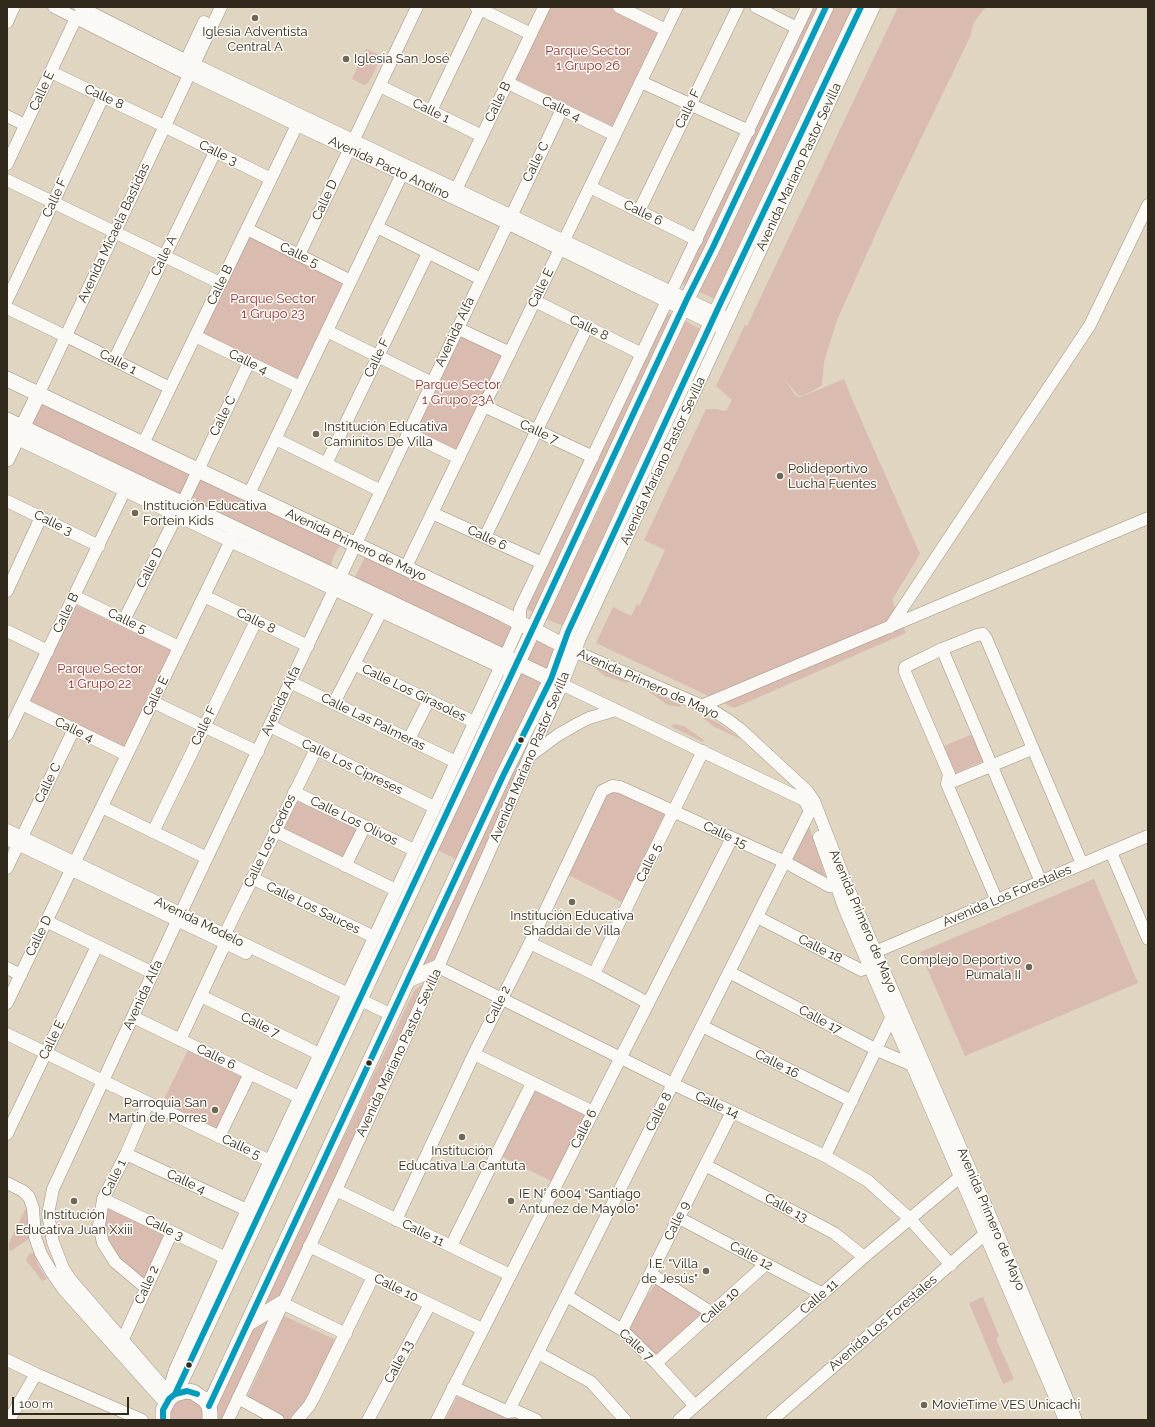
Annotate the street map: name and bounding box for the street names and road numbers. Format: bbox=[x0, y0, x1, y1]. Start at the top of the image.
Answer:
street label: Calle E bbox=[26, 69, 58, 113]
street label: Calle B bbox=[482, 79, 514, 125]
street label: Calle 8 bbox=[82, 81, 126, 113]
street label: Avenida Mariano Pastor Sevilla bbox=[753, 81, 845, 253]
street label: Calle F bbox=[672, 87, 704, 131]
street label: Calle 4 bbox=[539, 93, 583, 125]
street label: Calle 1 bbox=[410, 95, 452, 127]
street label: Avenida Pacto Andino bbox=[326, 133, 452, 203]
street label: Calle 3 bbox=[196, 137, 240, 169]
street label: Calle C bbox=[520, 139, 552, 185]
street label: Avenida Micaela Bastidas bbox=[75, 161, 153, 305]
street label: Calle F bbox=[39, 176, 71, 220]
street label: Calle D bbox=[309, 177, 341, 223]
street label: Calle 6 bbox=[621, 197, 665, 229]
street label: Calle A bbox=[148, 233, 180, 279]
street label: Calle 5 bbox=[277, 239, 321, 271]
street label: Calle B bbox=[204, 262, 236, 308]
street label: Calle E bbox=[525, 266, 557, 310]
street label: Avenida Alfa bbox=[432, 295, 478, 369]
street label: Calle 8 bbox=[567, 312, 611, 344]
street label: Calle F bbox=[361, 336, 393, 380]
street label: Calle 1 bbox=[97, 346, 139, 378]
street label: Calle 4 bbox=[226, 346, 270, 378]
street label: Avenida Mariano Pastor Sevilla bbox=[617, 375, 709, 547]
street label: Calle C bbox=[207, 393, 239, 439]
street label: Calle 7 bbox=[517, 416, 561, 448]
street label: Avenida Primero de Mayo bbox=[283, 505, 429, 585]
street label: Calle 3 bbox=[31, 507, 75, 539]
street label: Calle 6 bbox=[465, 522, 509, 554]
street label: Calle D bbox=[133, 545, 167, 591]
street label: Calle B bbox=[50, 590, 82, 636]
street label: Calle 5 bbox=[105, 605, 149, 637]
street label: Calle 8 bbox=[234, 605, 278, 637]
street label: Avenida Primero de Mayo bbox=[575, 646, 721, 722]
street label: Calle Los Girasoles bbox=[359, 661, 469, 725]
street label: Avenida Alfa bbox=[258, 664, 304, 738]
street label: Avenida Mariano Pastor Sevilla bbox=[487, 669, 573, 845]
street label: Calle E bbox=[140, 674, 172, 718]
street label: Calle Las Palmeras bbox=[318, 690, 428, 754]
street label: Calle F bbox=[188, 704, 220, 748]
street label: Calle 4 bbox=[52, 714, 96, 746]
street label: Calle Los Cipreses bbox=[299, 736, 405, 798]
street label: Calle C bbox=[32, 760, 64, 806]
street label: Calle Los Cedros bbox=[241, 792, 299, 890]
street label: Calle Los Olivos bbox=[308, 793, 400, 849]
street label: Calle 15 bbox=[701, 818, 749, 852]
street label: Calle 5 bbox=[633, 841, 665, 885]
street label: Avenida Primero de Mayo bbox=[826, 847, 900, 995]
street label: Avenida Los Forestales bbox=[940, 862, 1074, 930]
street label: Calle Los Sauces bbox=[264, 879, 362, 937]
street label: Avenida Modelo bbox=[152, 894, 246, 950]
street label: Calle D bbox=[22, 913, 56, 959]
street label: Calle 18 bbox=[795, 931, 845, 967]
street label: Avenida Alfa bbox=[120, 958, 166, 1032]
street label: Avenida Mariano Pastor Sevilla bbox=[353, 967, 445, 1139]
street label: Calle 2 bbox=[482, 983, 514, 1027]
street label: Calle 17 bbox=[796, 1002, 844, 1038]
street label: Calle 7 bbox=[238, 1009, 282, 1041]
street label: Calle E bbox=[36, 1018, 68, 1062]
street label: Calle 6 bbox=[194, 1041, 238, 1073]
street label: Calle 16 bbox=[752, 1046, 802, 1082]
street label: Calle 14 bbox=[693, 1088, 741, 1122]
street label: Calle 8 bbox=[643, 1090, 675, 1134]
street label: Calle 6 bbox=[568, 1107, 600, 1151]
street label: Calle 5 bbox=[219, 1131, 263, 1163]
street label: Avenida Primero de Mayo bbox=[954, 1145, 1028, 1293]
street label: Calle 1 bbox=[98, 1157, 130, 1199]
street label: Calle 4 bbox=[164, 1166, 208, 1198]
street label: Calle 13 bbox=[762, 1190, 810, 1226]
street label: Calle 9 bbox=[661, 1199, 693, 1243]
street label: Calle 3 bbox=[142, 1212, 186, 1244]
street label: Calle 11 bbox=[399, 1216, 447, 1250]
street label: Calle 12 bbox=[727, 1238, 775, 1274]
street label: Calle 2 bbox=[132, 1263, 162, 1307]
street label: Calle 10 bbox=[371, 1271, 421, 1305]
street label: Avenida Los Forestales bbox=[826, 1272, 940, 1374]
street label: Calle 11 bbox=[797, 1276, 841, 1318]
street label: Calle 10 bbox=[697, 1284, 743, 1328]
street label: Calle 7 bbox=[616, 1325, 656, 1365]
street label: Calle 13 bbox=[381, 1338, 417, 1386]

